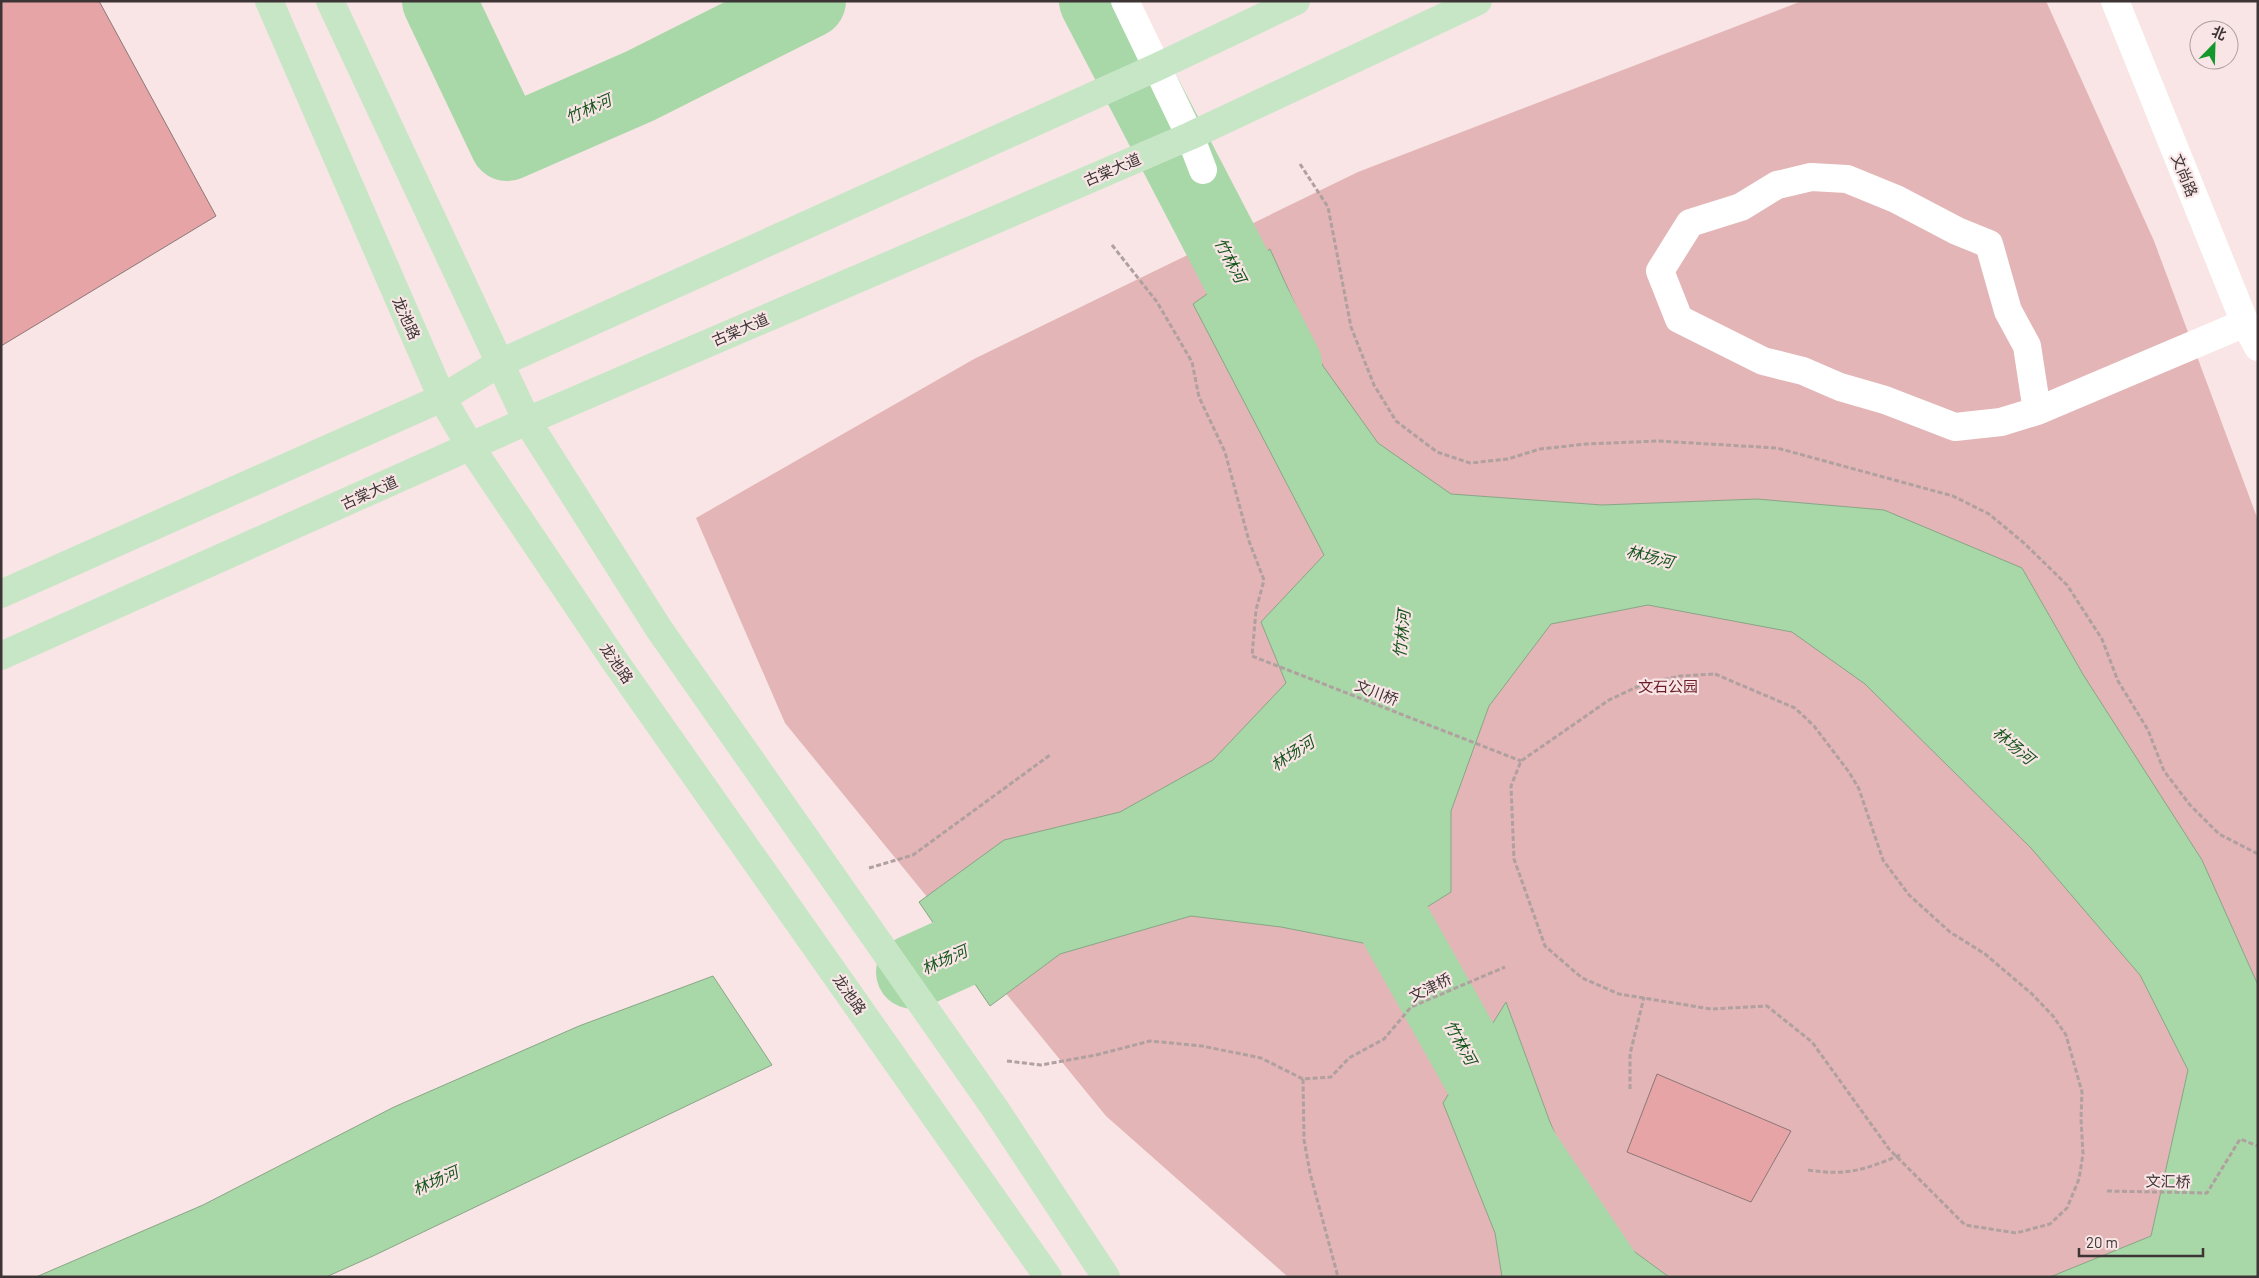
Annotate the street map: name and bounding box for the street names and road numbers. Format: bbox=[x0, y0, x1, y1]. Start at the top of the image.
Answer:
street label: 古棠大道 bbox=[1081, 149, 1143, 189]
street label: 文尚路 bbox=[2168, 151, 2202, 199]
street label: 龙池路 bbox=[390, 294, 424, 342]
street label: 古棠大道 bbox=[709, 309, 771, 349]
street label: 古棠大道 bbox=[338, 472, 400, 512]
street label: 龙池路 bbox=[597, 639, 637, 687]
street label: 文川桥 bbox=[1353, 676, 1401, 708]
street label: 文津桥 bbox=[1406, 969, 1454, 1005]
street label: 龙池路 bbox=[830, 970, 870, 1018]
street label: 文汇桥 bbox=[2145, 1172, 2191, 1190]

